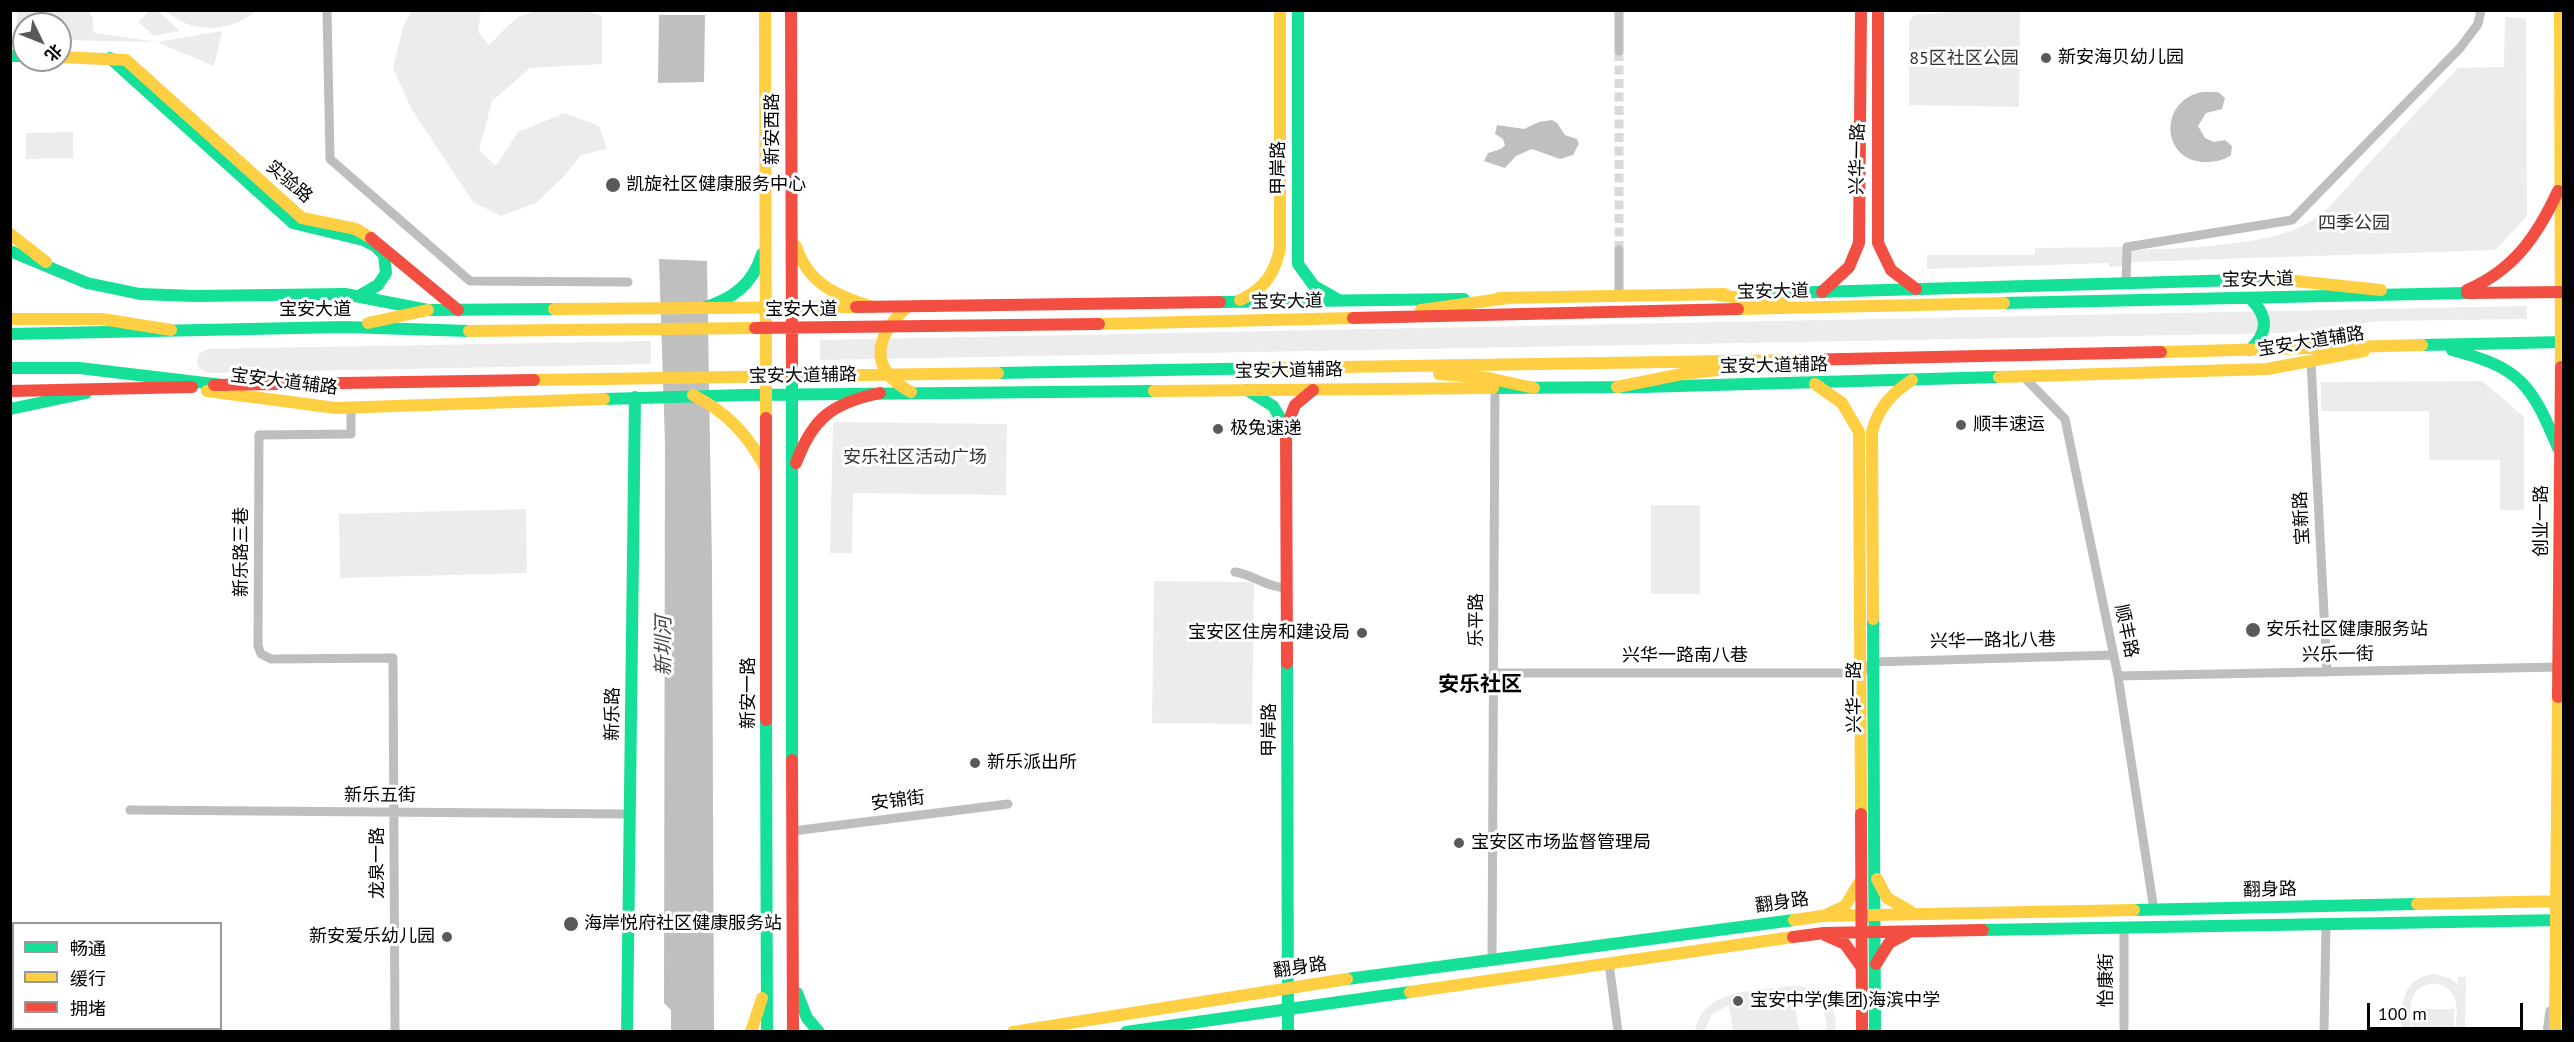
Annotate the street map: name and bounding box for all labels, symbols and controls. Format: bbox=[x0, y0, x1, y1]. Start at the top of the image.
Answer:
north arrow bbox=[12, 12, 72, 72]
text: 北 bbox=[41, 40, 66, 66]
place label: 新安海贝幼儿园 bbox=[2058, 47, 2184, 69]
park label: 85区社区公园 bbox=[1909, 48, 2019, 70]
marker: 新安海贝幼儿园 bbox=[2039, 51, 2053, 65]
street label: 新安西路 bbox=[762, 93, 784, 165]
street label: 兴华一路 bbox=[1847, 123, 1869, 195]
street label: 甲岸路 bbox=[1268, 141, 1290, 195]
street label: 实验路 bbox=[262, 156, 316, 208]
place label: 凯旋社区健康服务中心 bbox=[626, 174, 806, 196]
marker: 凯旋社区健康服务中心 bbox=[604, 176, 622, 194]
park label: 四季公园 bbox=[2318, 213, 2390, 235]
street label: 宝安大道 bbox=[2222, 269, 2294, 291]
street label: 宝安大道 bbox=[1737, 281, 1809, 303]
street label: 宝安大道 bbox=[1251, 291, 1323, 313]
street label: 宝安大道 bbox=[279, 299, 351, 321]
street label: 宝安大道 bbox=[765, 299, 837, 321]
street label: 宝安大道辅路 bbox=[2256, 323, 2366, 361]
street label: 宝安大道辅路 bbox=[1720, 354, 1828, 378]
street label: 宝安大道辅路 bbox=[1235, 359, 1343, 383]
street label: 宝安大道辅路 bbox=[749, 364, 857, 388]
street label: 宝安大道辅路 bbox=[229, 365, 339, 399]
place label: 顺丰速运 bbox=[1973, 414, 2045, 436]
place label: 极兔速递 bbox=[1230, 418, 1302, 440]
marker: 顺丰速运 bbox=[1954, 418, 1968, 432]
marker: 极兔速递 bbox=[1211, 422, 1225, 436]
park label: 安乐社区活动广场 bbox=[843, 447, 987, 469]
street label: 创业一路 bbox=[2531, 485, 2553, 557]
street label: 宝新路 bbox=[2290, 490, 2314, 546]
street label: 新乐路三巷 bbox=[231, 507, 253, 597]
street label: 乐平路 bbox=[1466, 593, 1488, 647]
street label: 顺丰路 bbox=[2110, 602, 2142, 660]
water label: 新圳河 bbox=[652, 616, 676, 676]
place label: 安乐社区健康服务站 bbox=[2266, 619, 2428, 641]
marker: 安乐社区健康服务站 bbox=[2244, 621, 2262, 639]
place label: 宝安区住房和建设局 bbox=[1188, 622, 1350, 644]
marker: 宝安区住房和建设局 bbox=[1355, 626, 1369, 640]
street label: 兴华一路北八巷 bbox=[1930, 629, 2056, 653]
street label: 兴乐一街 bbox=[2302, 644, 2374, 666]
street label: 兴华一路南八巷 bbox=[1622, 645, 1748, 667]
street label: 新安一路 bbox=[738, 657, 760, 729]
street label: 兴华一路 bbox=[1844, 661, 1866, 733]
district label: 安乐社区 bbox=[1438, 672, 1522, 698]
street label: 新乐路 bbox=[602, 687, 624, 741]
street label: 甲岸路 bbox=[1259, 703, 1281, 757]
place label: 新乐派出所 bbox=[987, 752, 1077, 774]
marker: 新乐派出所 bbox=[968, 756, 982, 770]
street label: 新乐五街 bbox=[344, 785, 416, 807]
street label: 安锦街 bbox=[870, 787, 926, 815]
street label: 龙泉一路 bbox=[367, 827, 389, 899]
place label: 宝安区市场监督管理局 bbox=[1471, 832, 1651, 854]
marker: 宝安区市场监督管理局 bbox=[1452, 836, 1466, 850]
street label: 翻身路 bbox=[2243, 879, 2297, 901]
street label: 翻身路 bbox=[1754, 889, 1810, 917]
place label: 海岸悦府社区健康服务站 bbox=[584, 913, 782, 935]
marker: 海岸悦府社区健康服务站 bbox=[562, 915, 580, 933]
legend bbox=[12, 922, 222, 1030]
place label: 新安爱乐幼儿园 bbox=[309, 926, 435, 948]
marker: 新安爱乐幼儿园 bbox=[440, 930, 454, 944]
text: 畅通 bbox=[70, 937, 106, 960]
street label: 怡康街 bbox=[2096, 953, 2118, 1007]
street label: 翻身路 bbox=[1272, 954, 1328, 982]
text: 缓行 bbox=[70, 967, 106, 990]
place label: 宝安中学(集团)海滨中学 bbox=[1750, 990, 1940, 1012]
scale bar bbox=[2370, 991, 2526, 1029]
marker: 宝安中学(集团)海滨中学 bbox=[1731, 994, 1745, 1008]
text: 拥堵 bbox=[70, 997, 106, 1020]
text: 100 m bbox=[2378, 1002, 2427, 1025]

